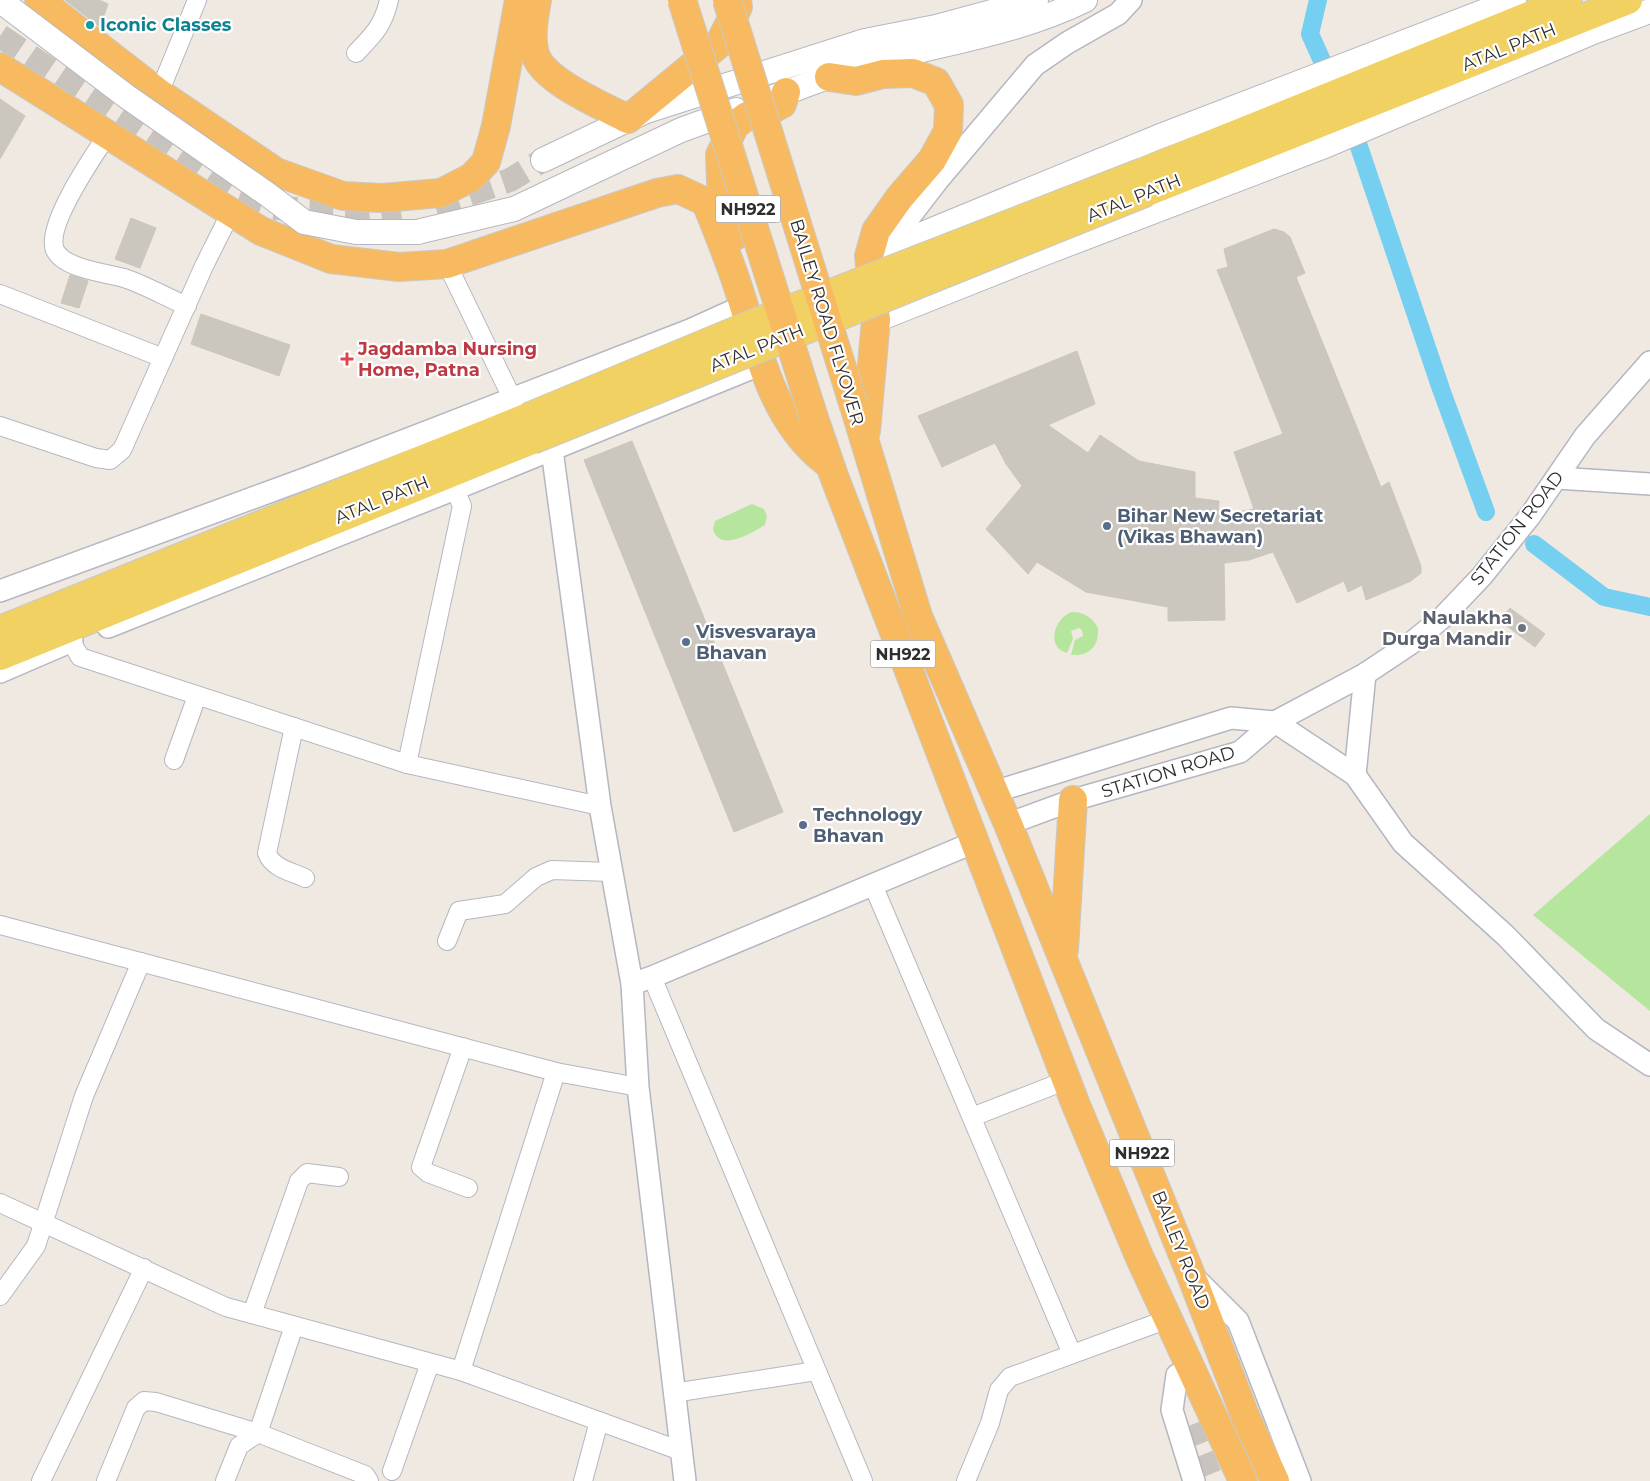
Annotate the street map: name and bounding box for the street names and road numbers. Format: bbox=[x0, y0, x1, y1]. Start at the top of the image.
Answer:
street label: ATAL PATH bbox=[1459, 18, 1559, 76]
street label: ATAL PATH bbox=[1084, 169, 1184, 227]
road number: NH922 bbox=[716, 195, 780, 222]
street label: BAILEY ROAD FLYOVER bbox=[785, 216, 869, 428]
street label: ATAL PATH bbox=[707, 319, 807, 377]
street label: STATION ROAD bbox=[1466, 467, 1568, 589]
street label: ATAL PATH bbox=[332, 471, 432, 529]
road number: NH922 bbox=[870, 641, 936, 668]
street label: STATION ROAD bbox=[1098, 741, 1238, 803]
road number: NH922 bbox=[1110, 1140, 1174, 1166]
street label: BAILEY ROAD bbox=[1147, 1187, 1215, 1313]

